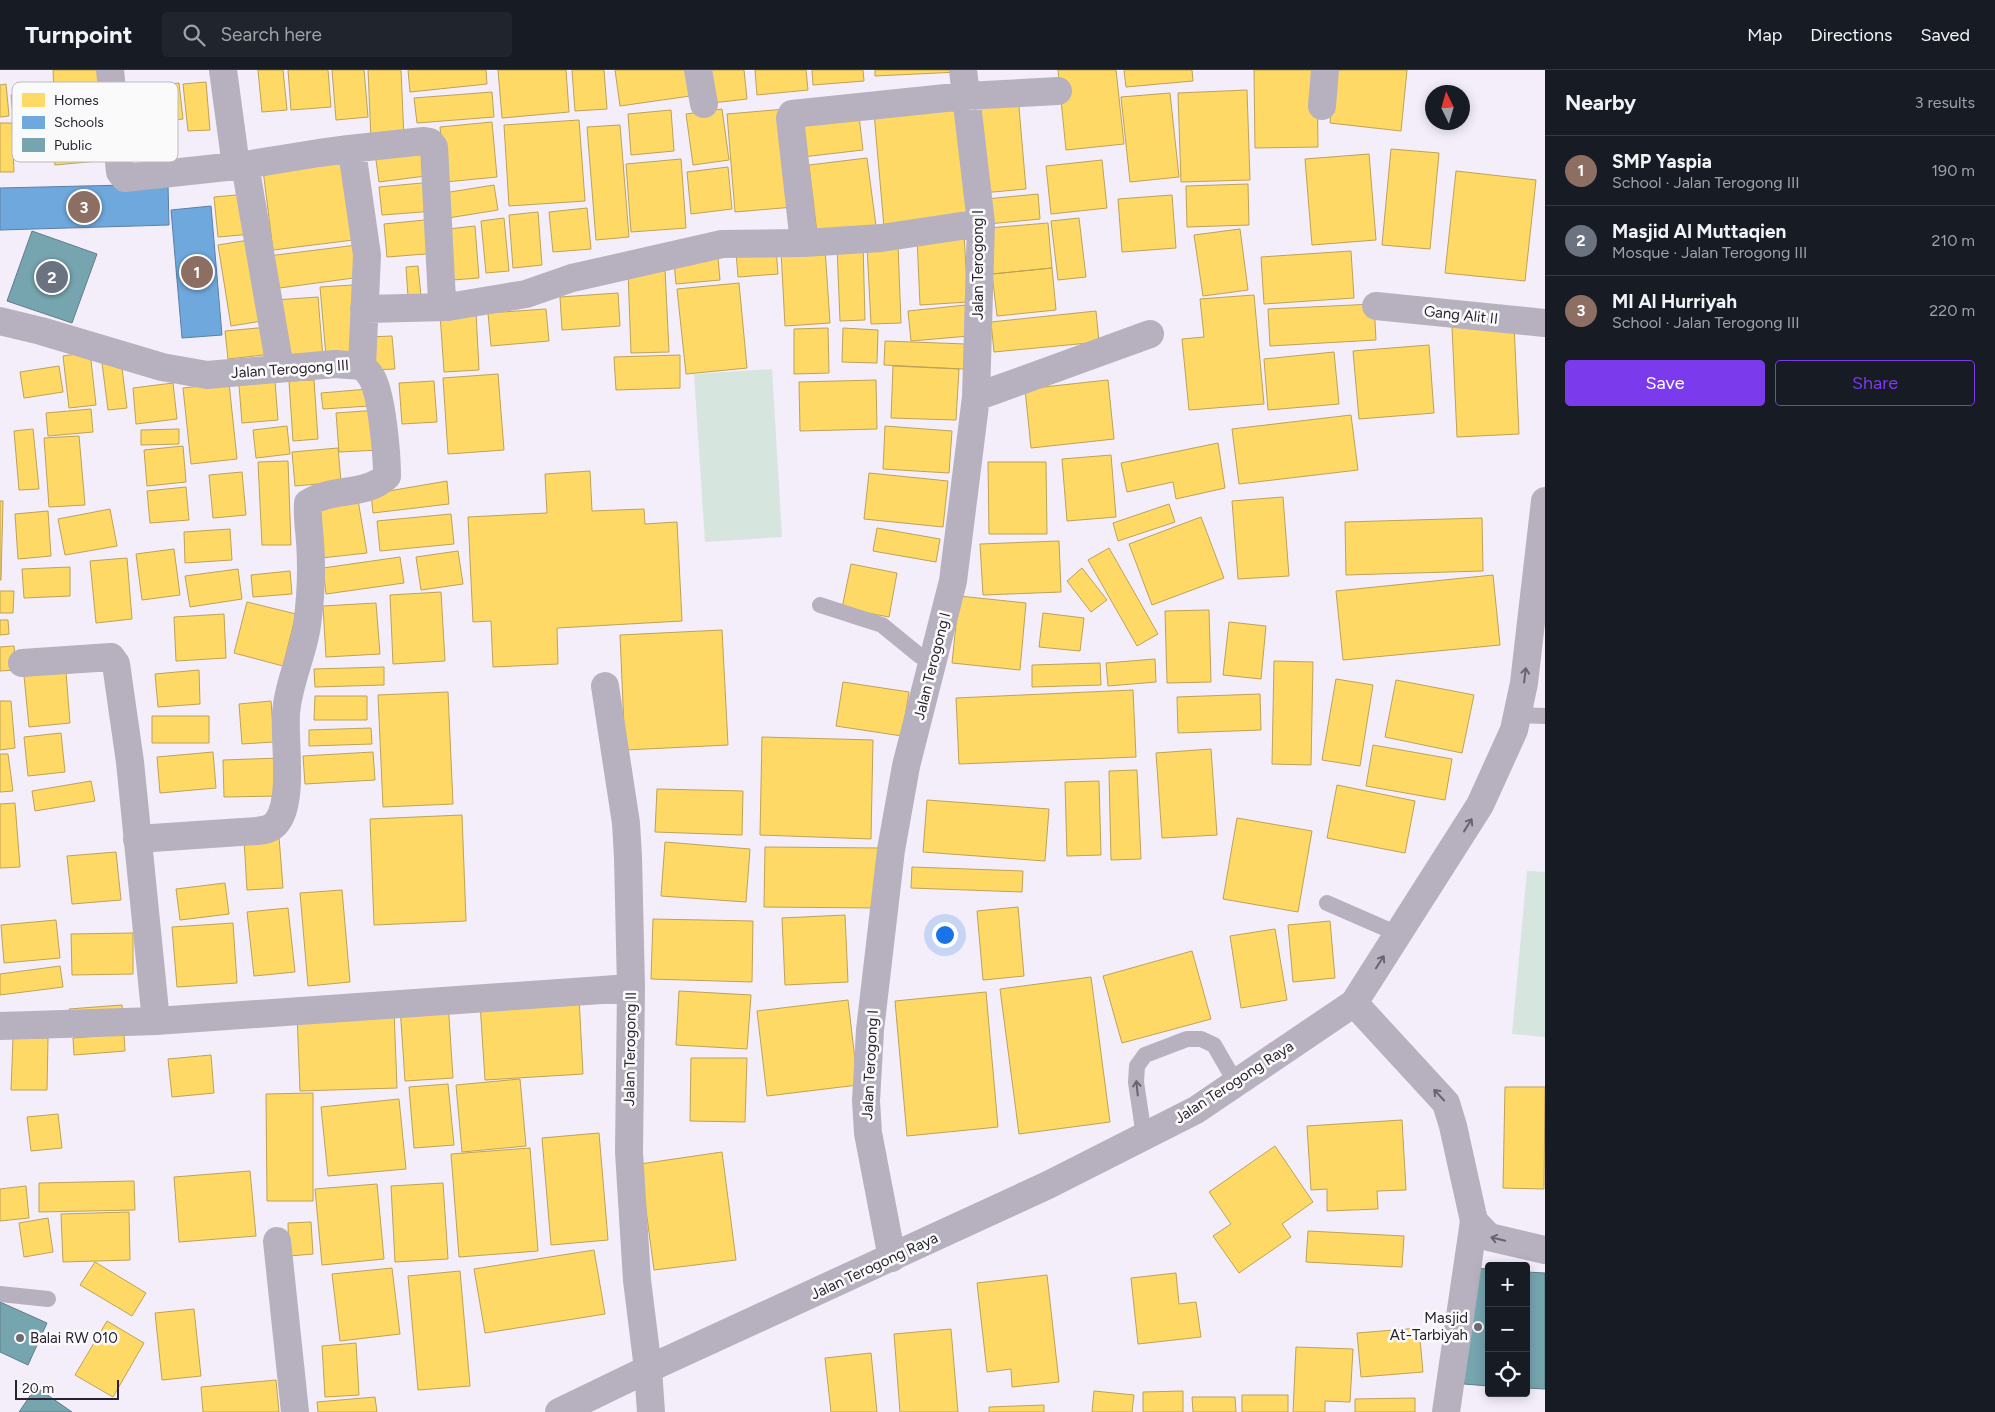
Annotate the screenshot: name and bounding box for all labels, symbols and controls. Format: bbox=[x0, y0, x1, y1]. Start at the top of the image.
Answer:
search box bbox=[162, 12, 512, 57]
text: Turnpoint bbox=[25, 20, 132, 49]
icon: search bbox=[180, 21, 208, 49]
text: Search here bbox=[220, 23, 322, 46]
text: Map bbox=[1747, 24, 1782, 46]
text: Directions bbox=[1810, 24, 1892, 46]
text: Saved bbox=[1920, 24, 1970, 46]
legend bbox=[12, 82, 178, 162]
north arrow bbox=[1425, 85, 1470, 130]
text: Nearby bbox=[1565, 90, 1636, 115]
text: Homes bbox=[54, 92, 99, 109]
text: 3 results bbox=[1915, 93, 1975, 112]
text: Schools bbox=[54, 114, 104, 131]
text: Public bbox=[54, 137, 92, 154]
text: SMP Yaspia bbox=[1612, 150, 1712, 173]
text: 1 bbox=[1578, 161, 1584, 180]
text: 190 m bbox=[1932, 161, 1975, 180]
text: School · Jalan Terogong III bbox=[1612, 173, 1800, 192]
pin: 3 bbox=[68, 188, 100, 226]
street label: Jalan Terogong I bbox=[969, 210, 987, 320]
text: Masjid Al Muttaqien bbox=[1612, 220, 1786, 243]
text: 2 bbox=[1576, 231, 1586, 250]
text: 210 m bbox=[1932, 231, 1975, 250]
text: Mosque · Jalan Terogong III bbox=[1612, 243, 1807, 262]
pin: 1 bbox=[181, 253, 213, 291]
pin: 2 bbox=[36, 258, 68, 296]
text: MI Al Hurriyah bbox=[1612, 290, 1737, 313]
text: 3 bbox=[1577, 301, 1585, 320]
text: 220 m bbox=[1929, 301, 1975, 320]
street label: Gang Alit II bbox=[1423, 302, 1499, 328]
text: School · Jalan Terogong III bbox=[1612, 313, 1800, 332]
street label: Jalan Terogong III bbox=[230, 356, 350, 382]
button: Save bbox=[1565, 360, 1765, 406]
button: Share bbox=[1775, 360, 1975, 406]
street label: Jalan Terogong I bbox=[910, 610, 954, 722]
one-way arrow bbox=[1520, 667, 1530, 683]
one-way arrow bbox=[1463, 818, 1473, 832]
your location bbox=[932, 922, 958, 948]
one-way arrow bbox=[1375, 955, 1386, 969]
street label: Jalan Terogong II bbox=[620, 992, 640, 1106]
street label: Jalan Terogong I bbox=[858, 1010, 882, 1120]
street label: Jalan Terogong Raya bbox=[1171, 1037, 1297, 1127]
one-way arrow bbox=[1132, 1080, 1142, 1096]
one-way arrow bbox=[1433, 1089, 1445, 1102]
street label: Jalan Terogong Raya bbox=[807, 1229, 941, 1303]
one-way arrow bbox=[1490, 1234, 1506, 1243]
map controls bbox=[1485, 1262, 1530, 1397]
button: + bbox=[1485, 1262, 1530, 1307]
button: − bbox=[1485, 1307, 1530, 1352]
place label: Masjid At-Tarbiyah bbox=[1390, 1309, 1468, 1344]
marker: Masjid At-Tarbiyah bbox=[1472, 1321, 1484, 1333]
place label: Balai RW 010 bbox=[30, 1329, 118, 1347]
marker: Balai RW 010 bbox=[14, 1332, 26, 1344]
button: locate bbox=[1485, 1352, 1530, 1397]
scale bar bbox=[15, 1377, 119, 1400]
text: 20 m bbox=[22, 1380, 54, 1397]

